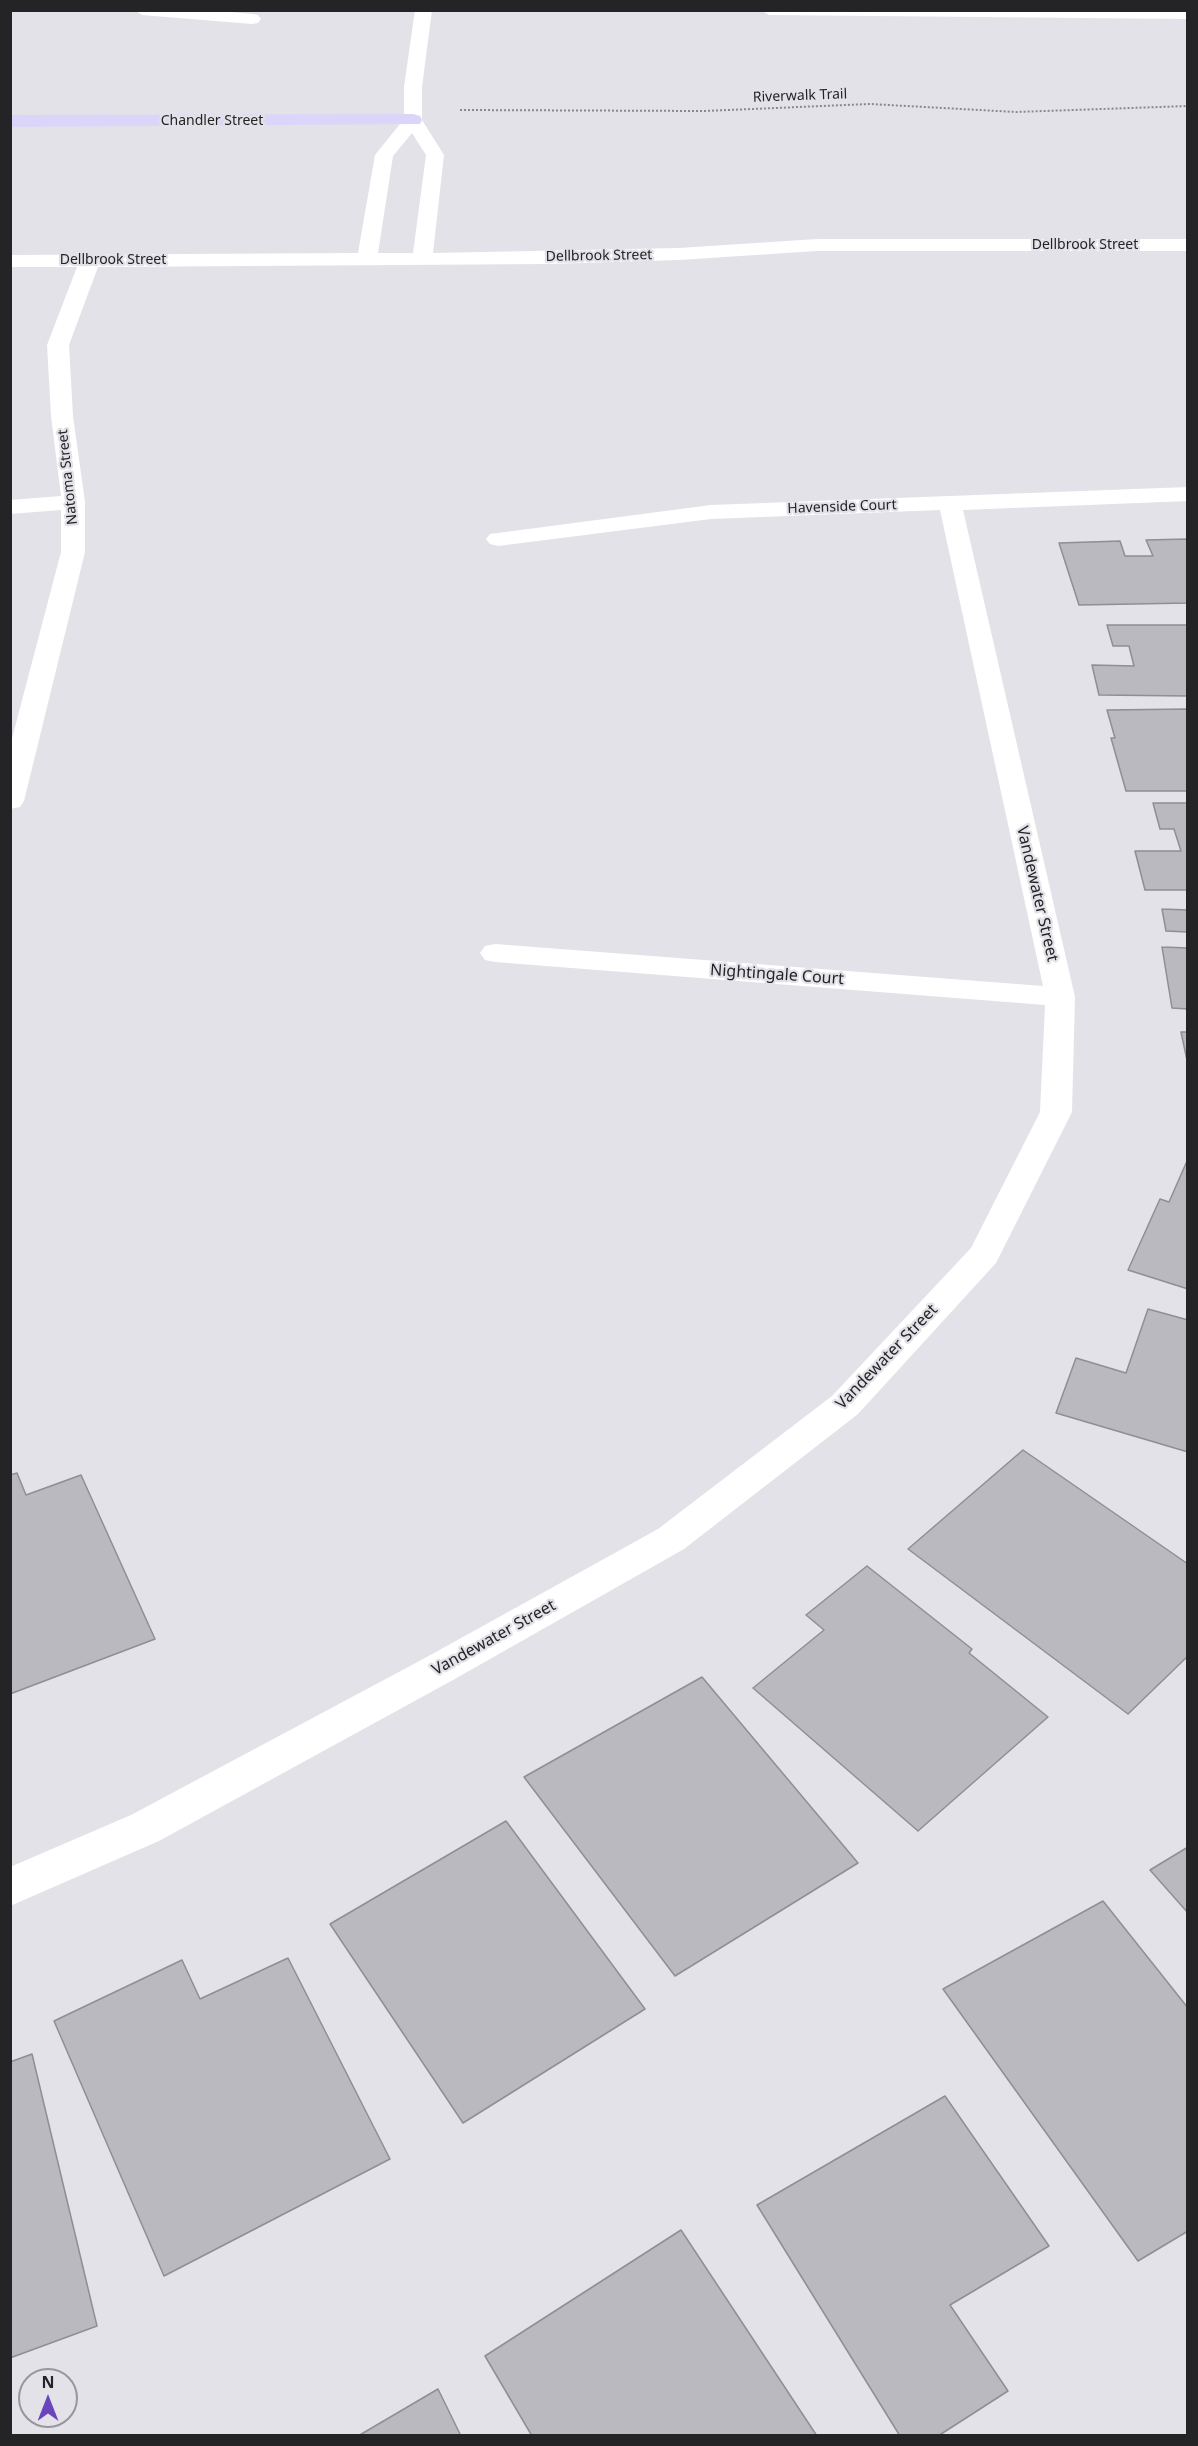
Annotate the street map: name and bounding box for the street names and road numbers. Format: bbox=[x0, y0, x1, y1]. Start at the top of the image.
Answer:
street label: Riverwalk Trail bbox=[753, 86, 847, 106]
street label: Chandler Street bbox=[161, 113, 263, 129]
street label: Dellbrook Street bbox=[1032, 237, 1138, 253]
street label: Dellbrook Street bbox=[546, 247, 652, 265]
street label: Dellbrook Street bbox=[60, 252, 166, 268]
street label: Natoma Street bbox=[55, 429, 81, 525]
street label: Havenside Court bbox=[787, 497, 897, 517]
street label: Vandewater Street bbox=[1012, 824, 1062, 964]
street label: Nightingale Court bbox=[709, 961, 845, 989]
street label: Vandewater Street bbox=[832, 1301, 942, 1413]
street label: Vandewater Street bbox=[429, 1596, 559, 1680]

